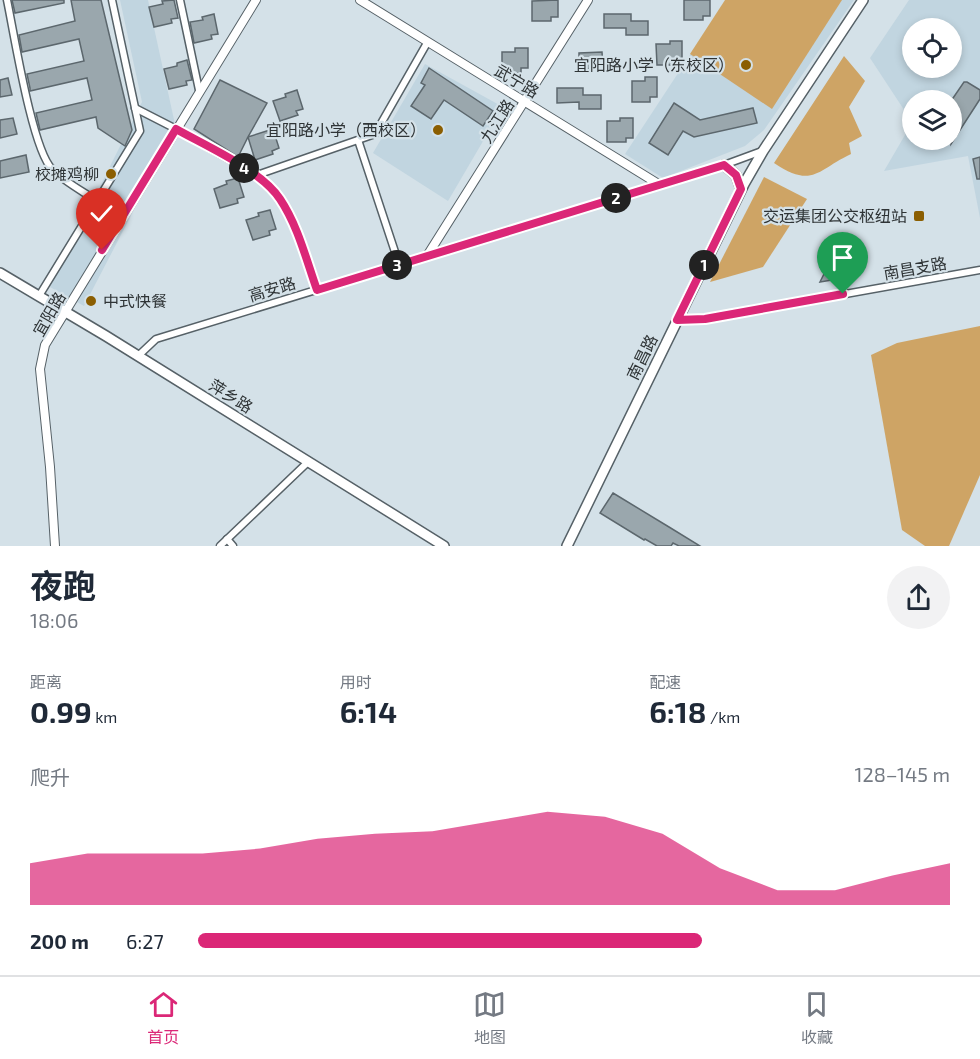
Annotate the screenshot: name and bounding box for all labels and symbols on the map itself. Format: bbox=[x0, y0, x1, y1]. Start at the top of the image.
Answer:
place label: 宜阳路小学（东校区） bbox=[574, 55, 734, 74]
marker: 宜阳路小学（东校区） bbox=[739, 58, 753, 72]
street label: 武宁路 bbox=[492, 60, 543, 101]
street label: 九江路 bbox=[476, 95, 517, 146]
place label: 宜阳路小学（西校区） bbox=[266, 120, 426, 139]
marker: 宜阳路小学（西校区） bbox=[431, 123, 445, 137]
pin: 4 bbox=[229, 153, 259, 183]
place label: 校摊鸡柳 bbox=[35, 164, 99, 183]
marker: 校摊鸡柳 bbox=[104, 167, 118, 181]
pin: 2 bbox=[601, 183, 631, 213]
pin bbox=[76, 188, 127, 250]
place label: 交运集团公交枢纽站 bbox=[763, 206, 907, 225]
marker: 交运集团公交枢纽站 bbox=[912, 209, 926, 223]
pin bbox=[817, 232, 868, 294]
pin: 3 bbox=[382, 250, 412, 280]
pin: 1 bbox=[689, 250, 719, 280]
street label: 南昌支路 bbox=[882, 253, 948, 282]
street label: 高安路 bbox=[246, 272, 298, 305]
street label: 宜阳路 bbox=[28, 288, 69, 339]
place label: 中式快餐 bbox=[103, 291, 167, 310]
marker: 中式快餐 bbox=[84, 294, 98, 308]
street label: 南昌路 bbox=[622, 331, 661, 383]
street label: 萍乡路 bbox=[206, 375, 257, 416]

